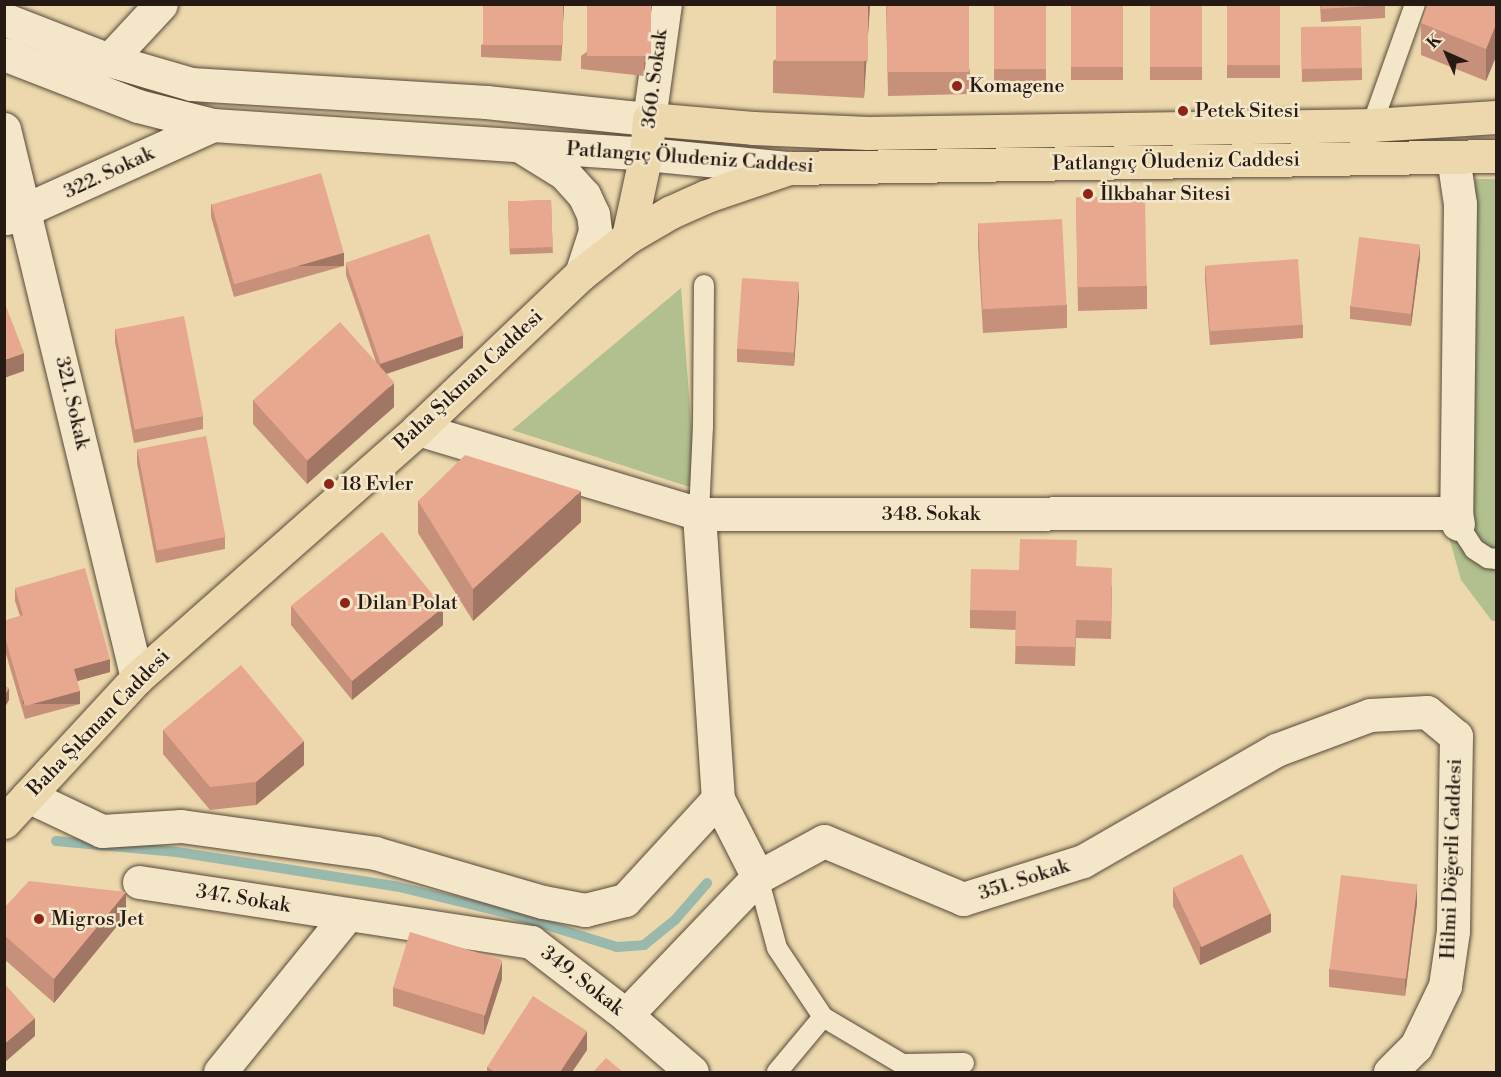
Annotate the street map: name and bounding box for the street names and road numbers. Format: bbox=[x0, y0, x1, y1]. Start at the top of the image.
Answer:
street label: 360. Sokak bbox=[637, 28, 673, 130]
street label: Patlangıç Öludeniz Caddesi bbox=[566, 137, 814, 179]
street label: 322. Sokak bbox=[60, 142, 158, 204]
street label: Patlangıç Öludeniz Caddesi bbox=[1052, 148, 1300, 176]
street label: Baha Şıkman Caddesi bbox=[390, 305, 548, 455]
street label: 321. Sokak bbox=[50, 354, 94, 452]
street label: 348. Sokak bbox=[882, 502, 980, 526]
street label: Baha Şıkman Caddesi bbox=[23, 645, 175, 801]
street label: Hilmi Döğerli Caddesi bbox=[1437, 758, 1467, 960]
street label: 351. Sokak bbox=[976, 854, 1072, 906]
street label: 347. Sokak bbox=[194, 880, 292, 918]
street label: 349. Sokak bbox=[536, 941, 628, 1021]

